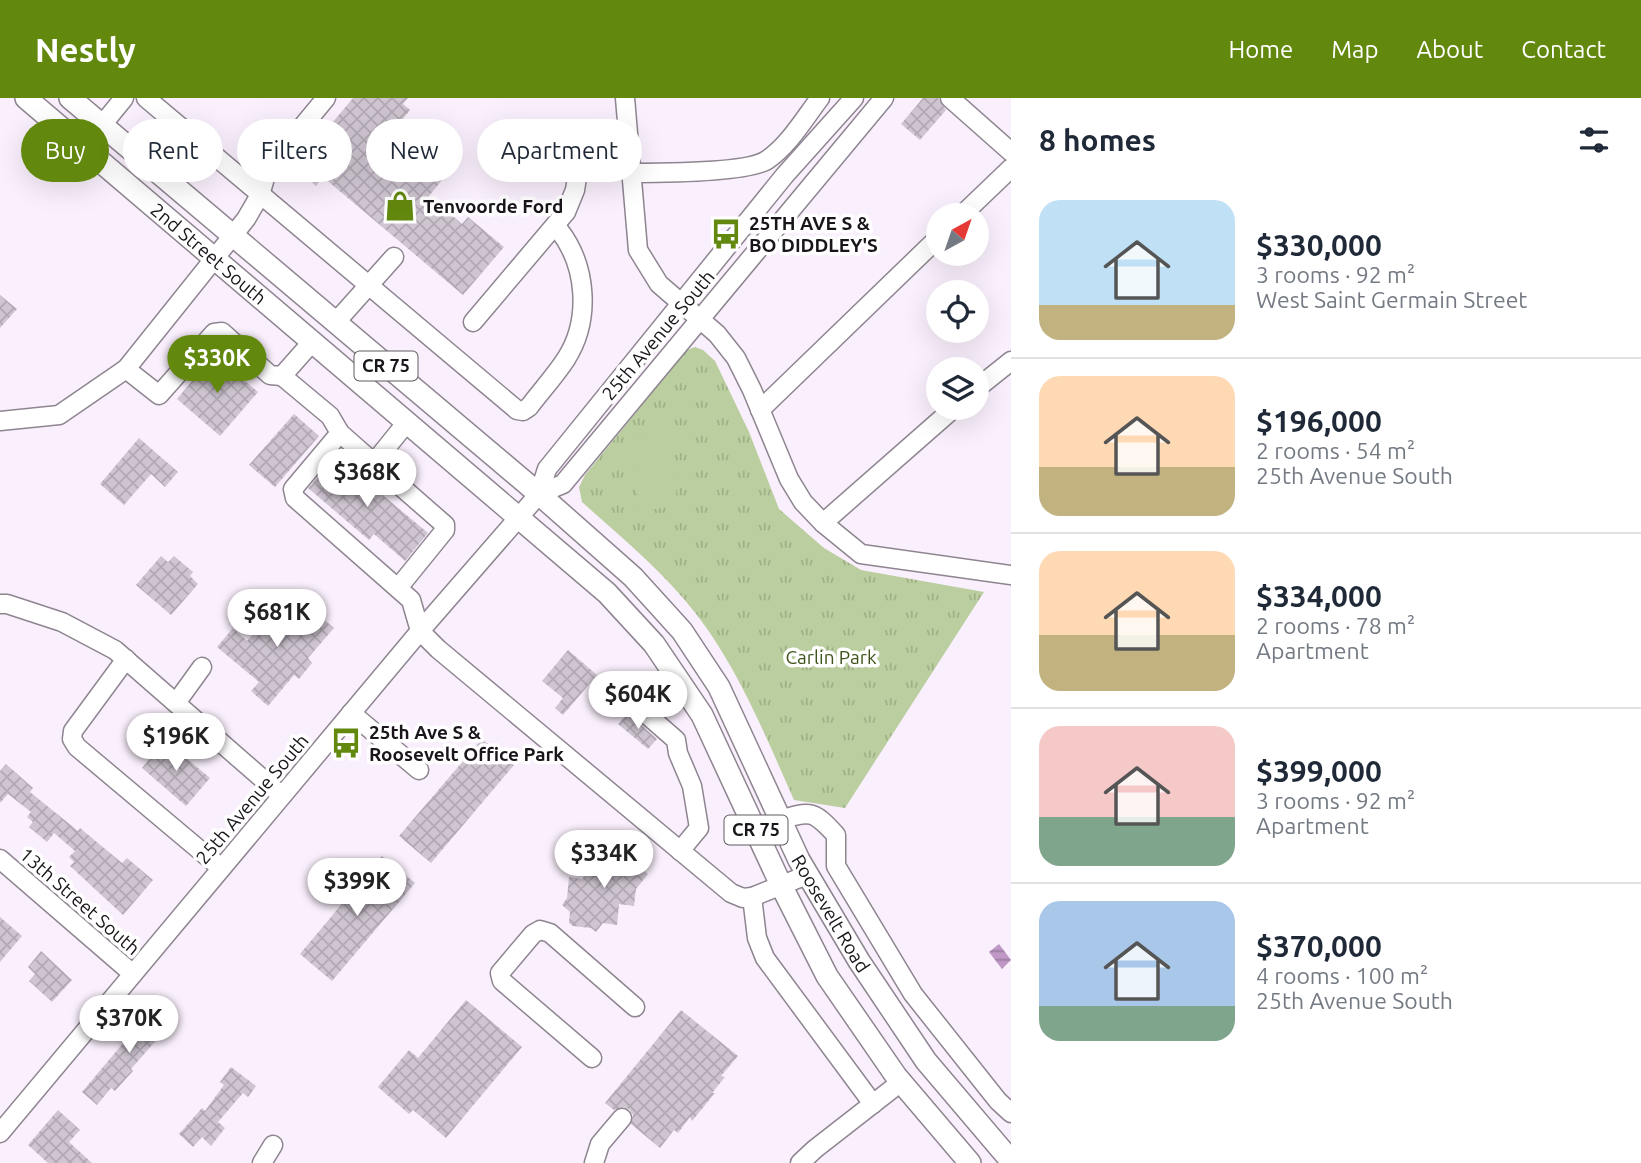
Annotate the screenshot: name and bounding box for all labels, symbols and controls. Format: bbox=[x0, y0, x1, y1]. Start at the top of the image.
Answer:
text: Nestly bbox=[35, 31, 136, 68]
text: Home bbox=[1228, 36, 1293, 63]
text: Map bbox=[1331, 36, 1378, 63]
text: About bbox=[1416, 36, 1483, 63]
text: Contact bbox=[1521, 36, 1606, 63]
chip: Buy bbox=[21, 119, 109, 182]
chip: Rent bbox=[123, 119, 223, 182]
chip: Filters bbox=[237, 119, 352, 182]
chip: New bbox=[366, 119, 463, 182]
chip: Apartment bbox=[477, 119, 642, 182]
icon: filters bbox=[1575, 121, 1613, 159]
text: 8 homes bbox=[1039, 123, 1156, 157]
shop icon: Tenvoorde Ford bbox=[383, 189, 417, 223]
place label: Tenvoorde Ford bbox=[423, 195, 563, 217]
street label: 2nd Street South bbox=[146, 198, 271, 309]
north arrow bbox=[926, 203, 989, 266]
map controls bbox=[926, 203, 989, 420]
place label: 25TH AVE S & BO DIDDLEY'S bbox=[749, 212, 878, 256]
bus stop icon: 25TH AVE S & BO DIDDLEY'S bbox=[709, 217, 743, 251]
icon: home bbox=[1095, 228, 1179, 312]
text: $330,000 bbox=[1256, 228, 1382, 262]
text: 3 rooms · 92 m² bbox=[1256, 262, 1415, 287]
street label: 25th Avenue South bbox=[597, 266, 719, 404]
button: locate bbox=[926, 280, 989, 343]
text: West Saint Germain Street bbox=[1256, 287, 1527, 312]
pin: $330K bbox=[168, 336, 266, 395]
text: $330K bbox=[183, 345, 251, 370]
road number: CR 75 bbox=[354, 352, 418, 380]
button: layers bbox=[926, 357, 989, 420]
icon: home bbox=[1095, 404, 1179, 488]
text: $196,000 bbox=[1256, 404, 1382, 438]
text: 2 rooms · 54 m² bbox=[1256, 438, 1415, 463]
pin: $368K bbox=[318, 450, 416, 509]
text: $368K bbox=[333, 459, 401, 484]
text: 25th Avenue South bbox=[1256, 463, 1453, 488]
icon: home bbox=[1095, 579, 1179, 663]
text: $334,000 bbox=[1256, 579, 1382, 613]
pin: $681K bbox=[228, 589, 326, 649]
text: $681K bbox=[243, 599, 311, 624]
text: 2 rooms · 78 m² bbox=[1256, 613, 1415, 638]
text: Apartment bbox=[1256, 638, 1369, 663]
park label: Carlin Park bbox=[785, 646, 877, 668]
pin: $604K bbox=[589, 672, 687, 731]
text: $604K bbox=[604, 681, 672, 706]
pin: $196K bbox=[127, 714, 225, 773]
place label: 25th Ave S & Roosevelt Office Park bbox=[369, 721, 564, 765]
text: $196K bbox=[142, 723, 210, 748]
bus stop icon: 25th Ave S & Roosevelt Office Park bbox=[329, 726, 363, 760]
street label: 25th Avenue South bbox=[191, 730, 313, 868]
icon: home bbox=[1095, 754, 1179, 838]
text: $399,000 bbox=[1256, 754, 1382, 788]
text: 3 rooms · 92 m² bbox=[1256, 788, 1415, 813]
text: Apartment bbox=[1256, 813, 1369, 838]
road number: CR 75 bbox=[724, 816, 788, 844]
pin: $334K bbox=[555, 830, 653, 890]
text: $334K bbox=[570, 840, 638, 865]
street label: 13th Street South bbox=[16, 843, 144, 959]
street label: Roosevelt Road bbox=[787, 851, 874, 976]
pin: $399K bbox=[308, 858, 406, 918]
text: $399K bbox=[323, 868, 391, 893]
icon: home bbox=[1095, 929, 1179, 1013]
text: $370,000 bbox=[1256, 929, 1382, 963]
text: 4 rooms · 100 m² bbox=[1256, 963, 1428, 988]
text: 25th Avenue South bbox=[1256, 988, 1453, 1013]
pin: $370K bbox=[80, 996, 178, 1055]
text: $370K bbox=[95, 1005, 163, 1030]

